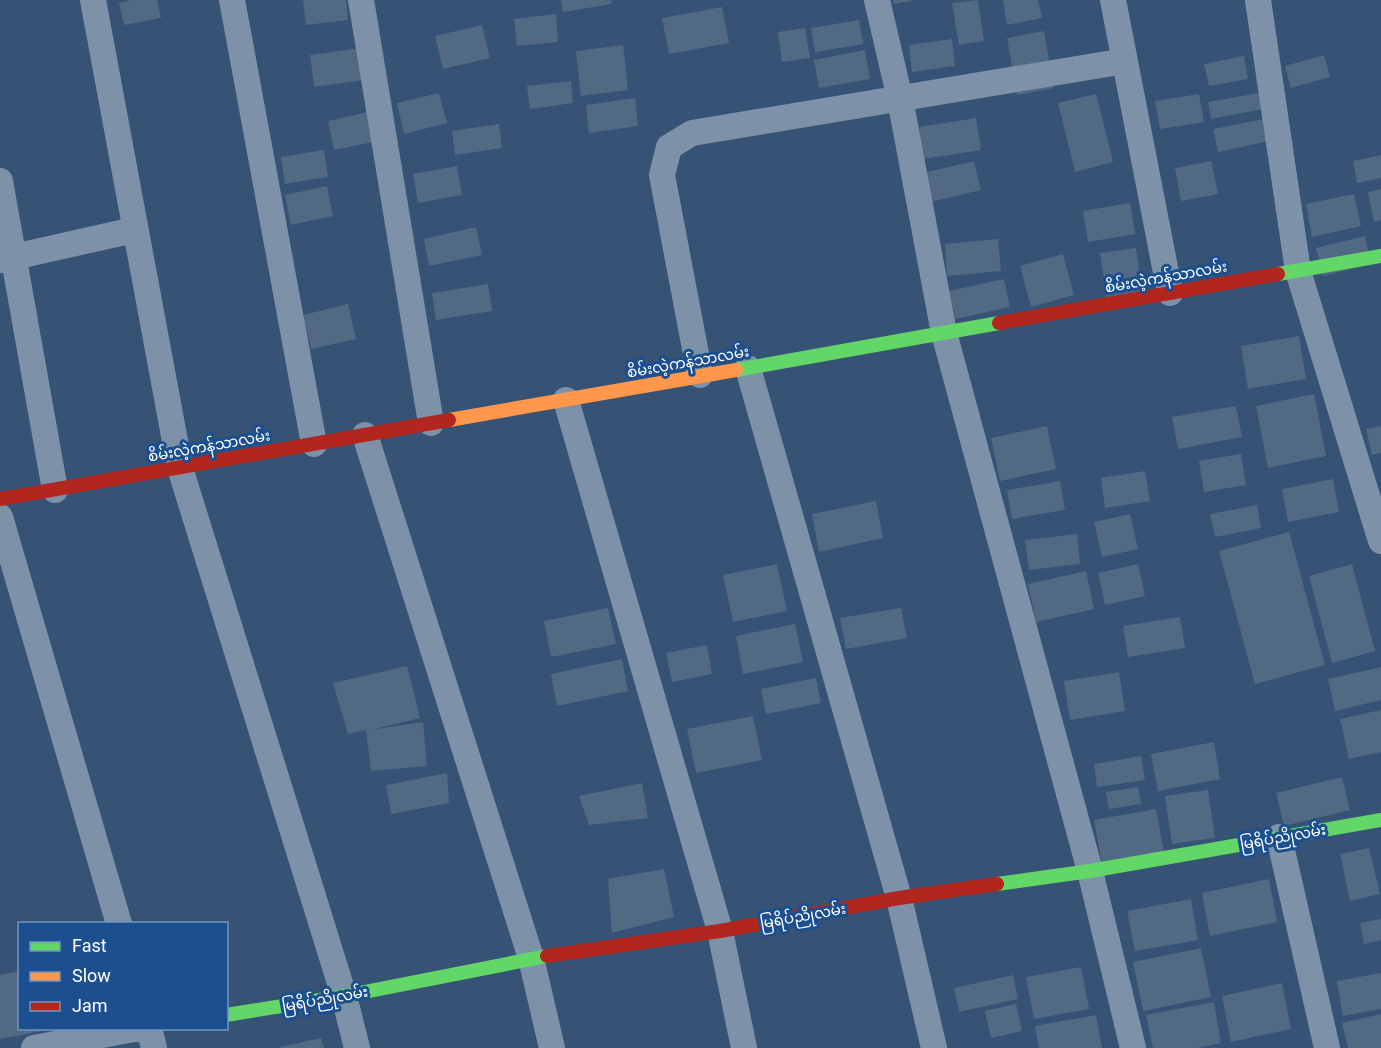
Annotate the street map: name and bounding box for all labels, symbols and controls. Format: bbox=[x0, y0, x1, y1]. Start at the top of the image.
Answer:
street label: စိမ်းလဲ့ကန်သာလမ်း bbox=[1103, 256, 1229, 300]
street label: စိမ်းလဲ့ကန်သာလမ်း bbox=[625, 341, 751, 385]
street label: စိမ်းလဲ့ကန်သာလမ်း bbox=[146, 425, 272, 469]
street label: မြရိပ်ညိုလမ်း bbox=[1239, 820, 1328, 856]
street label: မြရိပ်ညိုလမ်း bbox=[759, 899, 848, 935]
legend bbox=[18, 922, 228, 1030]
text: Fast bbox=[72, 935, 107, 956]
text: Slow bbox=[72, 965, 111, 986]
street label: မြရိပ်ညိုလမ်း bbox=[281, 982, 370, 1018]
text: Jam bbox=[72, 995, 108, 1016]

